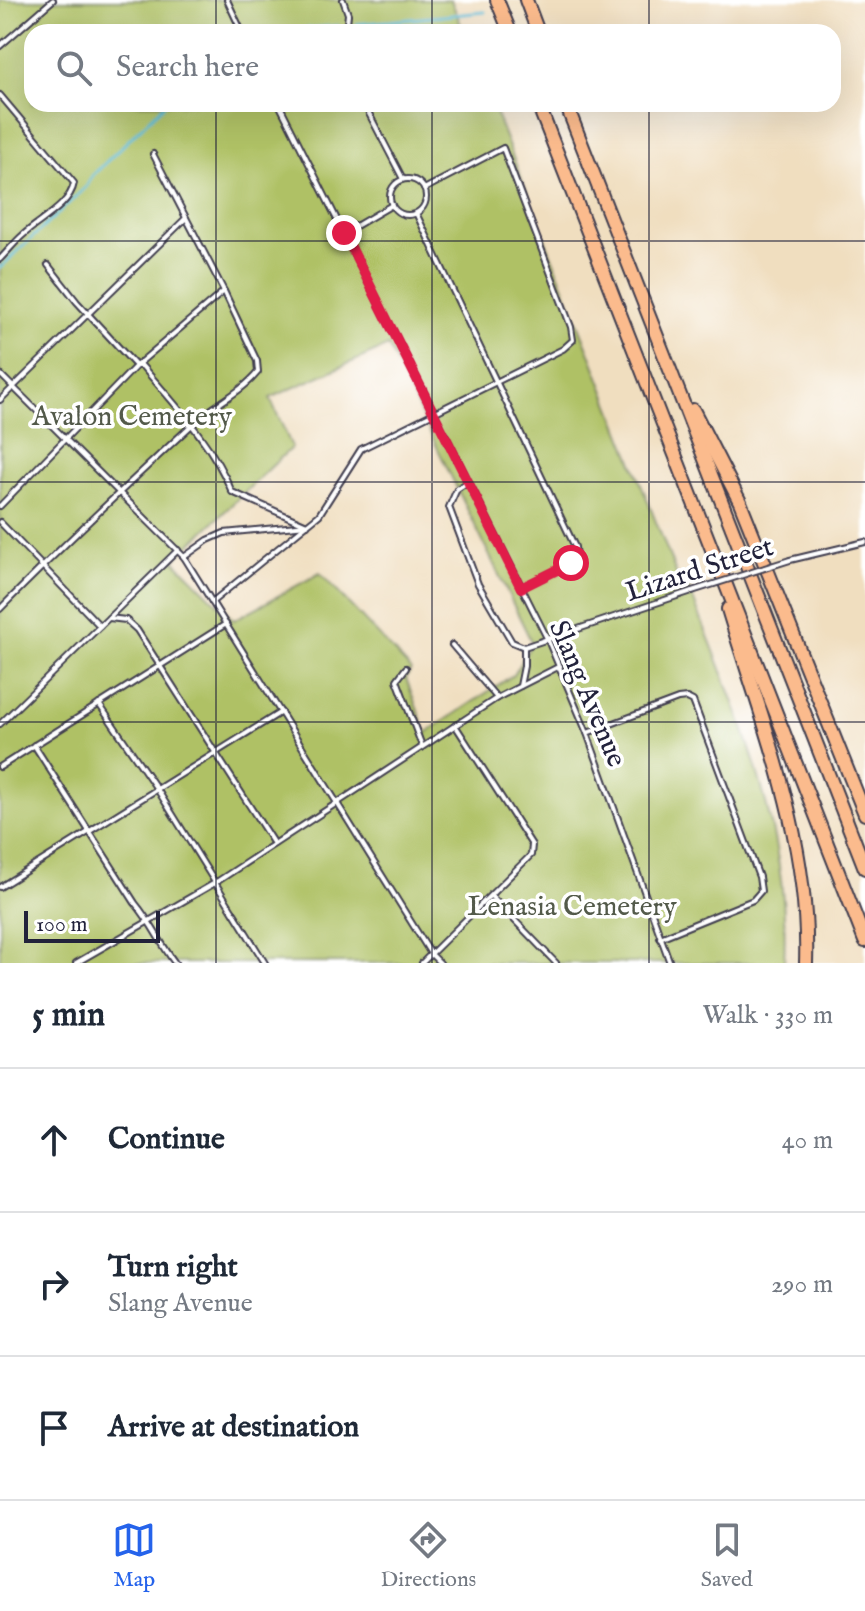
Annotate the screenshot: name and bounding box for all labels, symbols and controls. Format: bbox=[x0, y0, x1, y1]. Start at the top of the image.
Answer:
search box bbox=[24, 24, 841, 112]
icon: search bbox=[52, 46, 96, 90]
text: Search here bbox=[116, 49, 259, 87]
route end bbox=[326, 215, 362, 251]
park label: Avalon Cemetery bbox=[31, 400, 232, 435]
street label: Lizard Street bbox=[621, 530, 778, 611]
route start bbox=[553, 545, 589, 581]
street label: Slang Avenue bbox=[540, 615, 633, 773]
park label: Lenasia Cemetery bbox=[467, 890, 677, 925]
scale bar bbox=[24, 907, 160, 943]
text: 100 m bbox=[36, 911, 88, 939]
text: 5 min bbox=[32, 994, 105, 1037]
text: Walk · 330 m bbox=[703, 999, 833, 1032]
icon: ahead bbox=[32, 1118, 76, 1162]
text: Continue bbox=[108, 1121, 225, 1159]
text: 40 m bbox=[782, 1124, 833, 1157]
text: Turn right bbox=[108, 1249, 238, 1287]
icon: right bbox=[32, 1262, 76, 1306]
text: 290 m bbox=[771, 1268, 833, 1301]
text: Slang Avenue bbox=[108, 1287, 253, 1320]
icon: arrive bbox=[32, 1406, 76, 1450]
text: Arrive at destination bbox=[108, 1409, 359, 1447]
tab: Map bbox=[112, 1518, 156, 1594]
tab: Directions bbox=[381, 1518, 476, 1594]
tab: Saved bbox=[701, 1518, 753, 1594]

